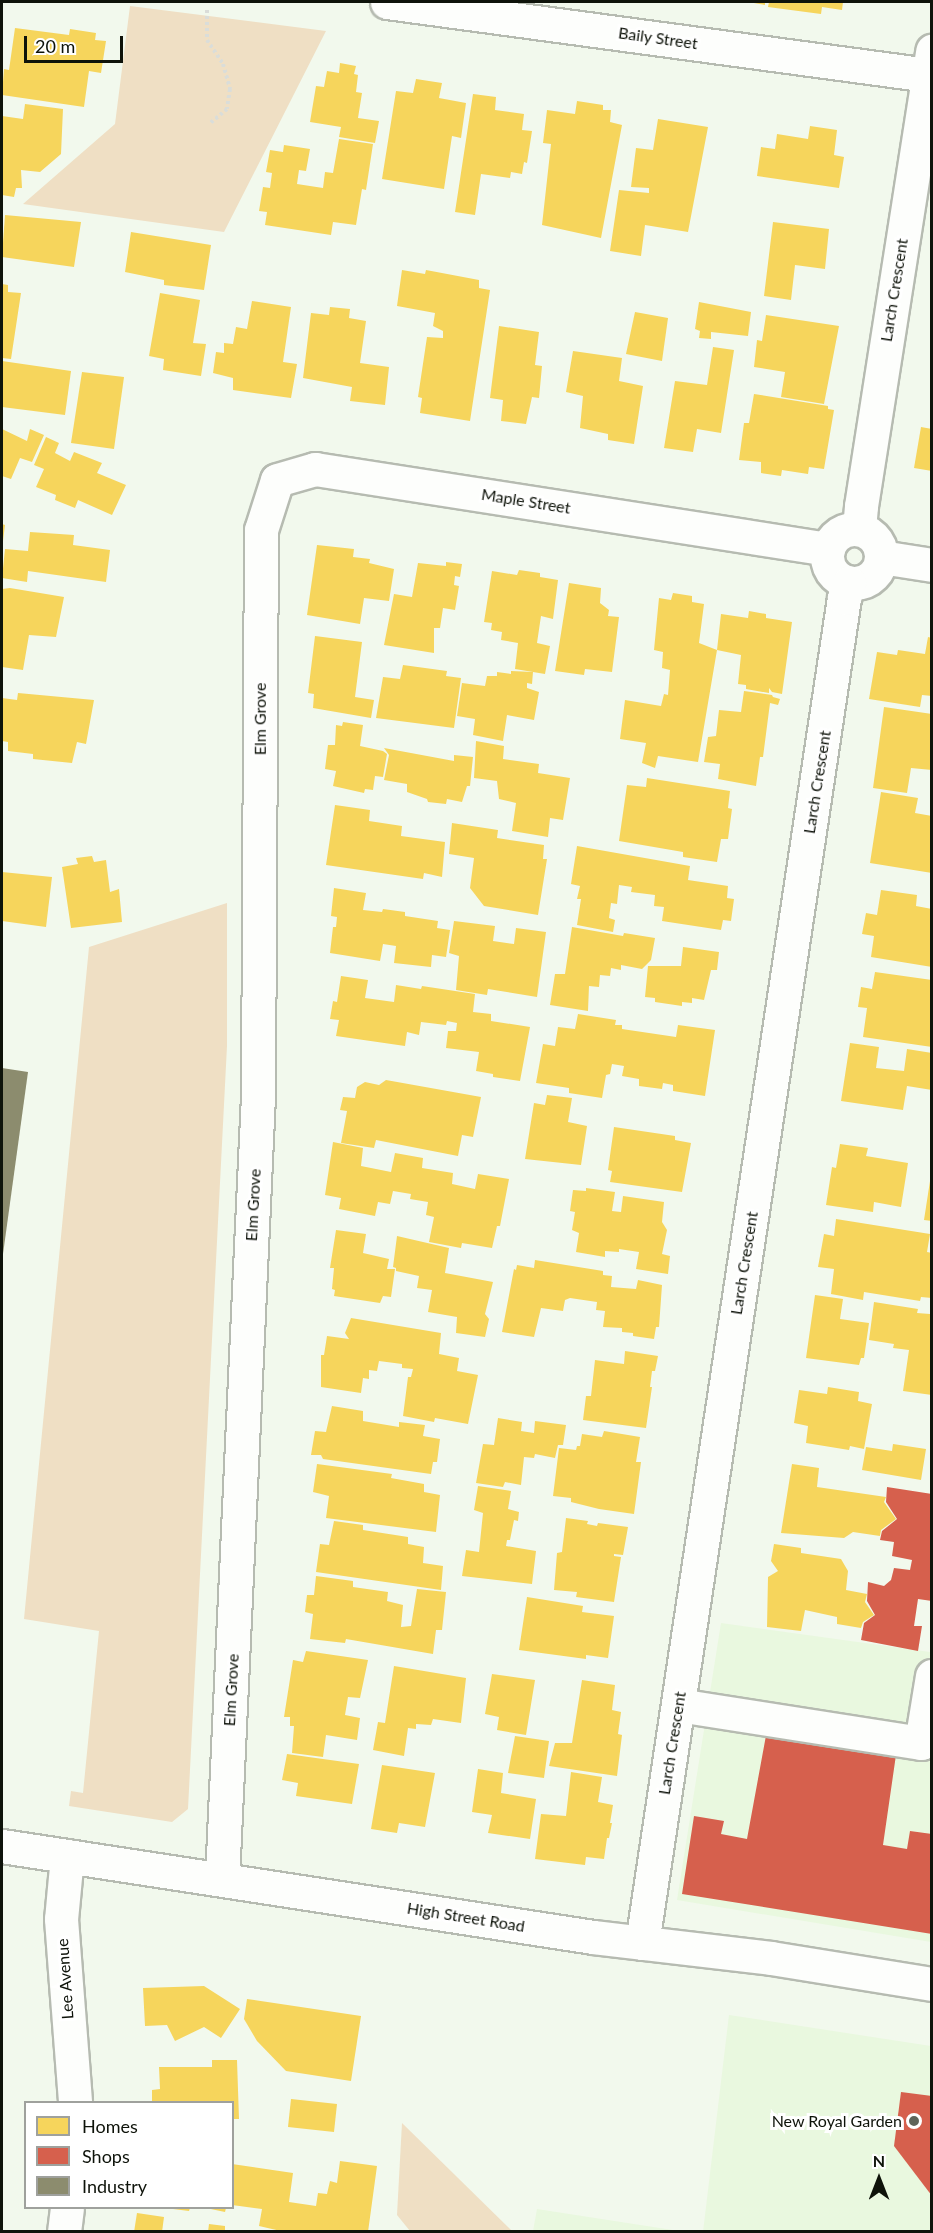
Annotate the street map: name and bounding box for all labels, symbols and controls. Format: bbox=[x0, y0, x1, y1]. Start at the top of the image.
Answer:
street label: Baily Street bbox=[617, 23, 699, 53]
scale bar bbox=[27, 24, 126, 62]
text: 20 m bbox=[35, 35, 75, 57]
street label: Larch Crescent bbox=[876, 237, 912, 343]
street label: Maple Street bbox=[480, 484, 572, 518]
street label: Elm Grove bbox=[250, 683, 270, 755]
street label: Larch Crescent bbox=[799, 729, 835, 835]
street label: Elm Grove bbox=[242, 1168, 264, 1242]
street label: Larch Crescent bbox=[726, 1210, 762, 1316]
street label: Elm Grove bbox=[220, 1653, 242, 1727]
street label: Larch Crescent bbox=[654, 1690, 690, 1796]
street label: High Street Road bbox=[406, 1898, 526, 1936]
street label: Lee Avenue bbox=[53, 1938, 77, 2020]
legend bbox=[24, 2101, 234, 2209]
place label: New Royal Garden bbox=[771, 2111, 902, 2131]
marker: New Royal Garden bbox=[907, 2114, 921, 2128]
text: Homes bbox=[82, 2115, 138, 2137]
text: Shops bbox=[82, 2145, 130, 2167]
north arrow bbox=[849, 2149, 909, 2209]
text: N bbox=[873, 2151, 885, 2170]
text: Industry bbox=[82, 2175, 147, 2197]

